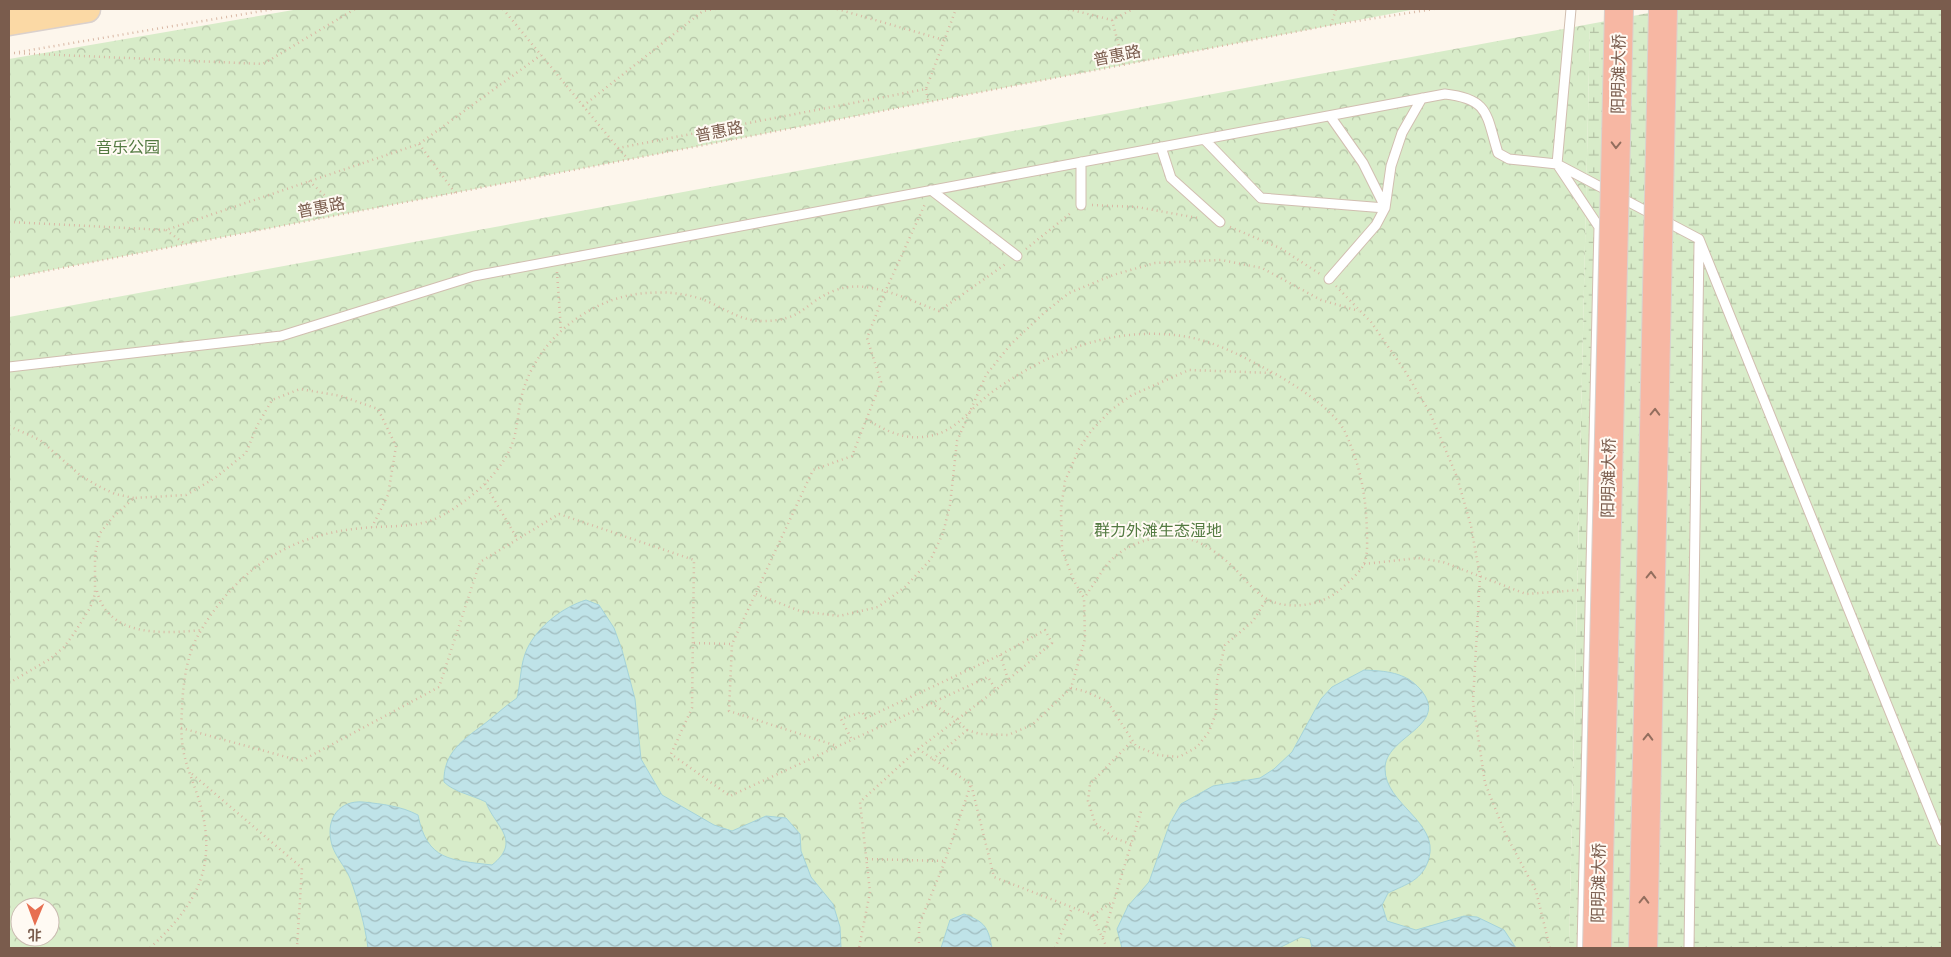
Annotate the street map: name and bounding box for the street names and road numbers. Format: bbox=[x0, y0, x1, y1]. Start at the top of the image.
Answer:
street label: 阳明滩大桥 bbox=[1608, 34, 1629, 114]
street label: 普惠路 bbox=[1092, 42, 1142, 69]
street label: 普惠路 bbox=[694, 118, 744, 145]
street label: 普惠路 bbox=[296, 194, 346, 221]
street label: 阳明滩大桥 bbox=[1598, 438, 1619, 518]
street label: 阳明滩大桥 bbox=[1588, 843, 1609, 923]

